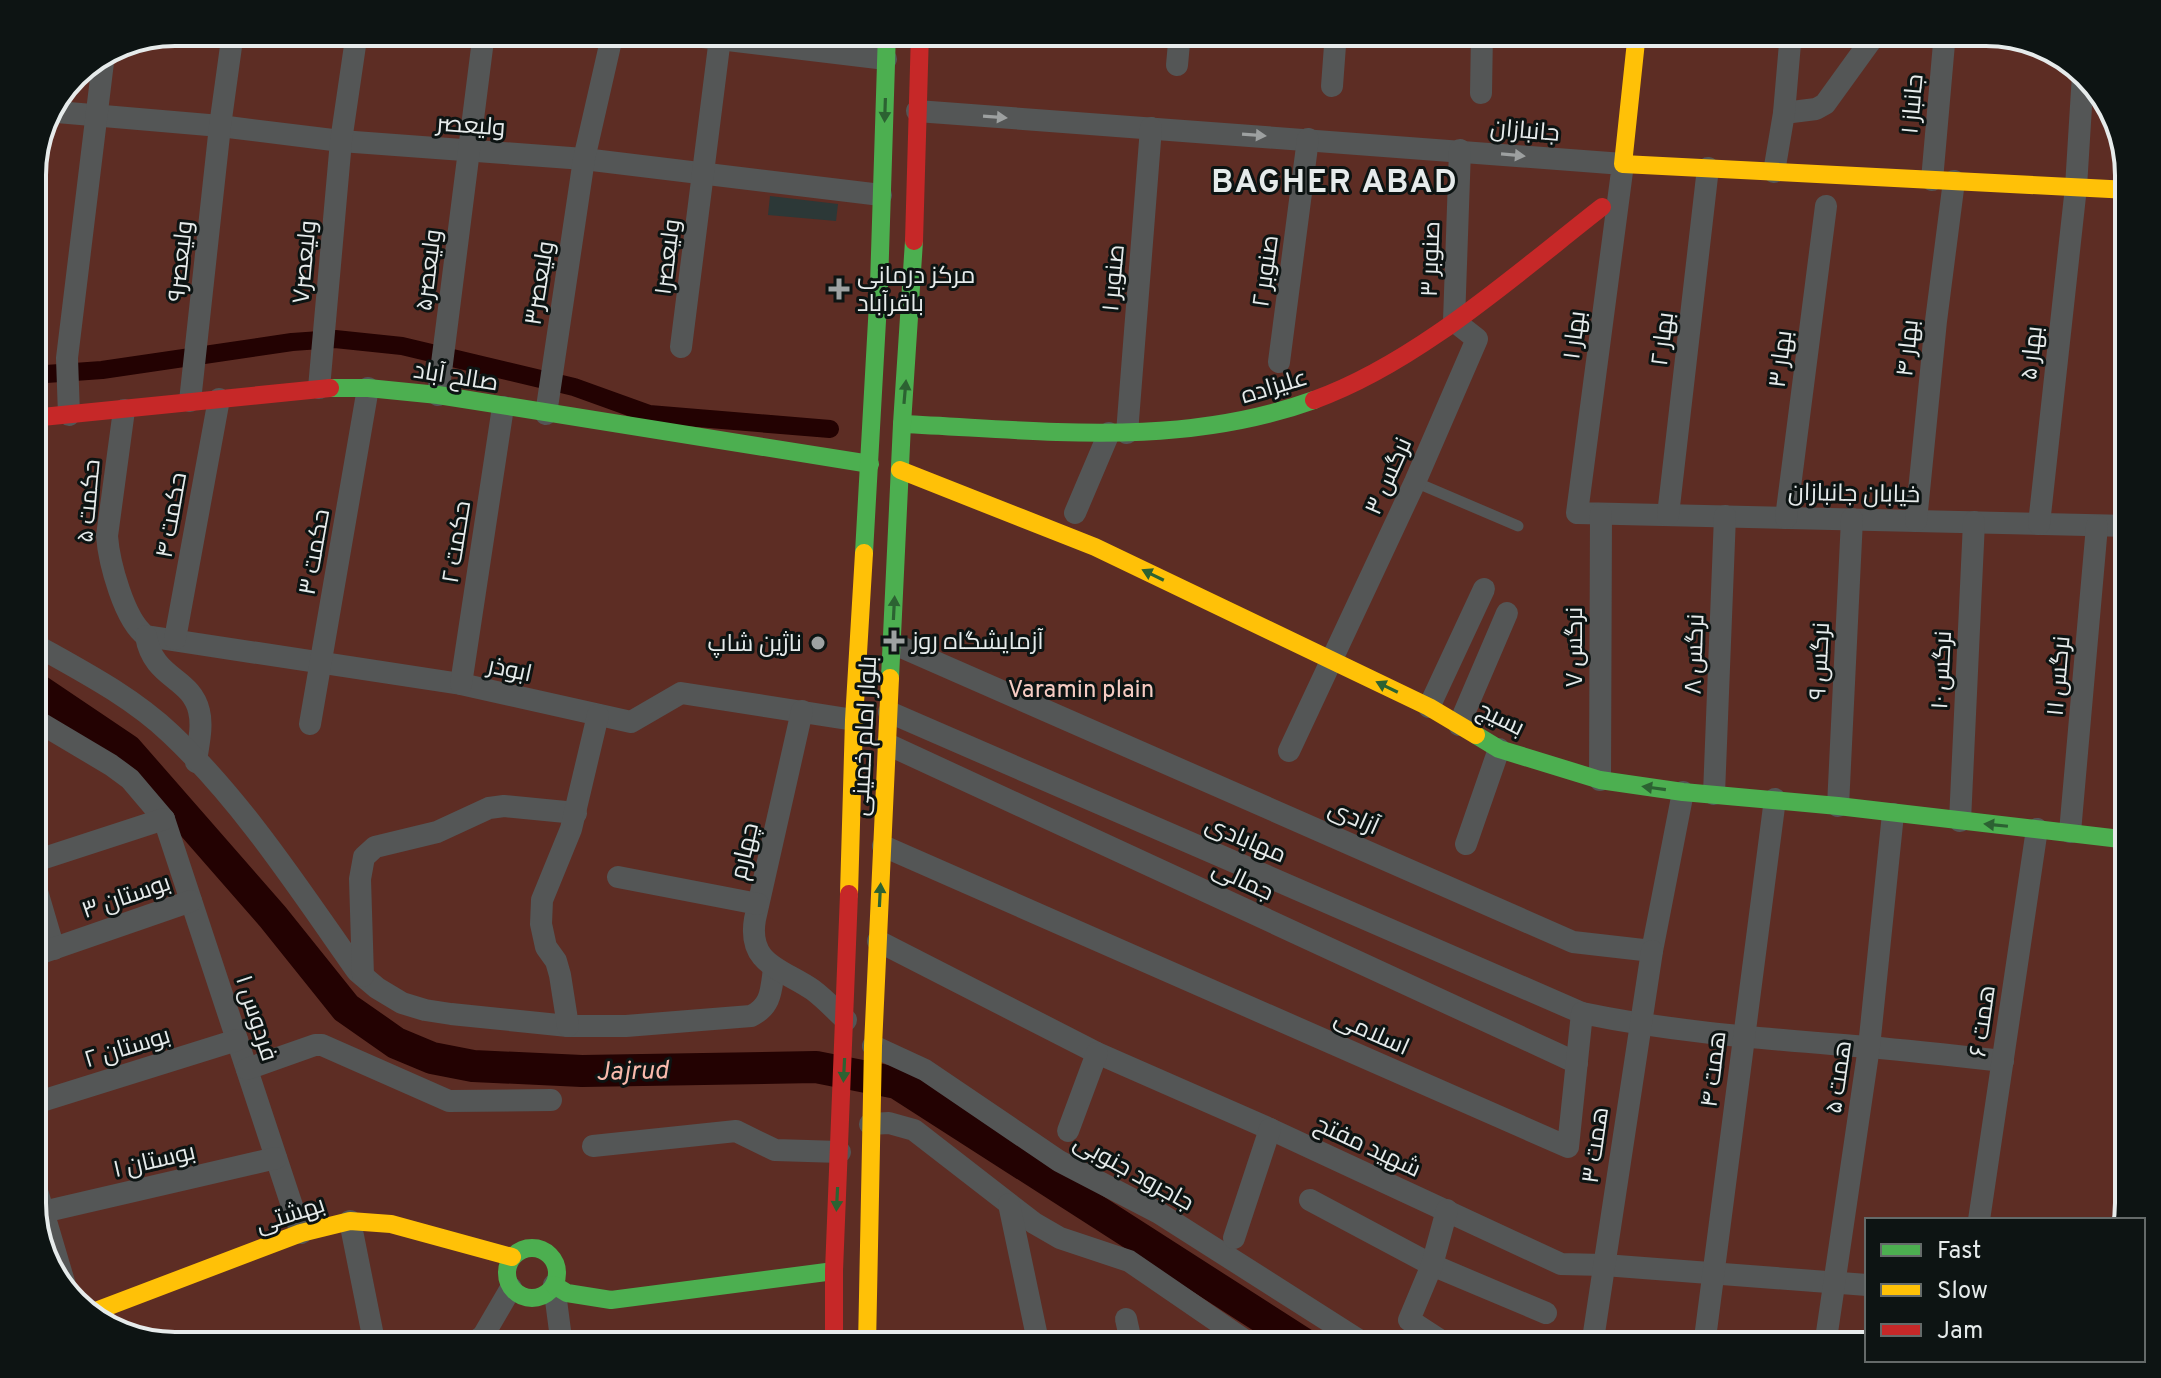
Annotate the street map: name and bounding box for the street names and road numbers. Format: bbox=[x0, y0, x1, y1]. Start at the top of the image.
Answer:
street label: جانباز ۱ bbox=[1896, 73, 1932, 136]
street label: ولیعصر bbox=[433, 109, 506, 144]
street label: جانبازان bbox=[1489, 114, 1561, 150]
street label: ولیعصر۱ bbox=[649, 218, 689, 297]
street label: ولیعصر۹ bbox=[163, 219, 201, 303]
street label: ولیعصر۷ bbox=[287, 219, 325, 305]
street label: صنوبر ۳ bbox=[1416, 221, 1448, 298]
street label: ولیعصر۵ bbox=[410, 228, 450, 313]
street label: صنوبر ۲ bbox=[1247, 233, 1287, 309]
street label: ولیعصر۳ bbox=[520, 239, 562, 328]
street label: صنوبر ۱ bbox=[1097, 243, 1133, 313]
street label: بهار ۱ bbox=[1558, 309, 1594, 361]
street label: بهار ۲ bbox=[1646, 311, 1682, 368]
street label: بهار ۴ bbox=[1891, 318, 1927, 378]
street label: بهار ۵ bbox=[2015, 325, 2051, 382]
street label: بهار ۳ bbox=[1764, 329, 1800, 390]
street label: صالح آباد bbox=[411, 356, 500, 399]
street label: علیزاده bbox=[1238, 364, 1311, 412]
street label: نرگس ۳ bbox=[1360, 433, 1420, 520]
street label: حکمت ۵ bbox=[71, 458, 109, 544]
street label: حکمت ۴ bbox=[151, 470, 195, 561]
street label: خیابان جانبازان bbox=[1788, 479, 1920, 511]
street label: حکمت ۲ bbox=[437, 499, 479, 586]
street label: حکمت ۳ bbox=[294, 507, 338, 598]
street label: نرگس ۷ bbox=[1561, 607, 1591, 687]
street label: نرگس ۸ bbox=[1680, 613, 1712, 695]
street label: نرگس ۹ bbox=[1804, 621, 1838, 701]
street label: نرگس ۱۰ bbox=[1926, 630, 1960, 710]
street label: نرگس ۱۱ bbox=[2042, 635, 2078, 717]
street label: ابوذر bbox=[483, 651, 535, 690]
street label: بلوار امام خمینی bbox=[847, 655, 885, 817]
street label: بسیج bbox=[1471, 696, 1529, 744]
street label: آزادی bbox=[1323, 794, 1384, 843]
street label: مهابادی bbox=[1200, 810, 1290, 871]
street label: چهارم bbox=[725, 820, 767, 883]
street label: جمالی bbox=[1207, 855, 1278, 909]
street label: بوستان ۳ bbox=[78, 869, 175, 927]
street label: فردوس ۱ bbox=[227, 972, 283, 1065]
street label: همت ۶ bbox=[1964, 984, 2004, 1059]
street label: اسلامی bbox=[1329, 1004, 1413, 1064]
street label: بوستان ۲ bbox=[81, 1022, 174, 1076]
street label: همت ۴ bbox=[1695, 1029, 1735, 1109]
street label: همت ۵ bbox=[1820, 1039, 1860, 1116]
street label: همت ۳ bbox=[1577, 1105, 1617, 1185]
street label: شهید مفتح bbox=[1309, 1110, 1425, 1186]
street label: جاجرود جنوبی bbox=[1068, 1128, 1199, 1219]
street label: بوستان ۱ bbox=[110, 1138, 198, 1186]
street label: بهشتی bbox=[252, 1191, 329, 1241]

